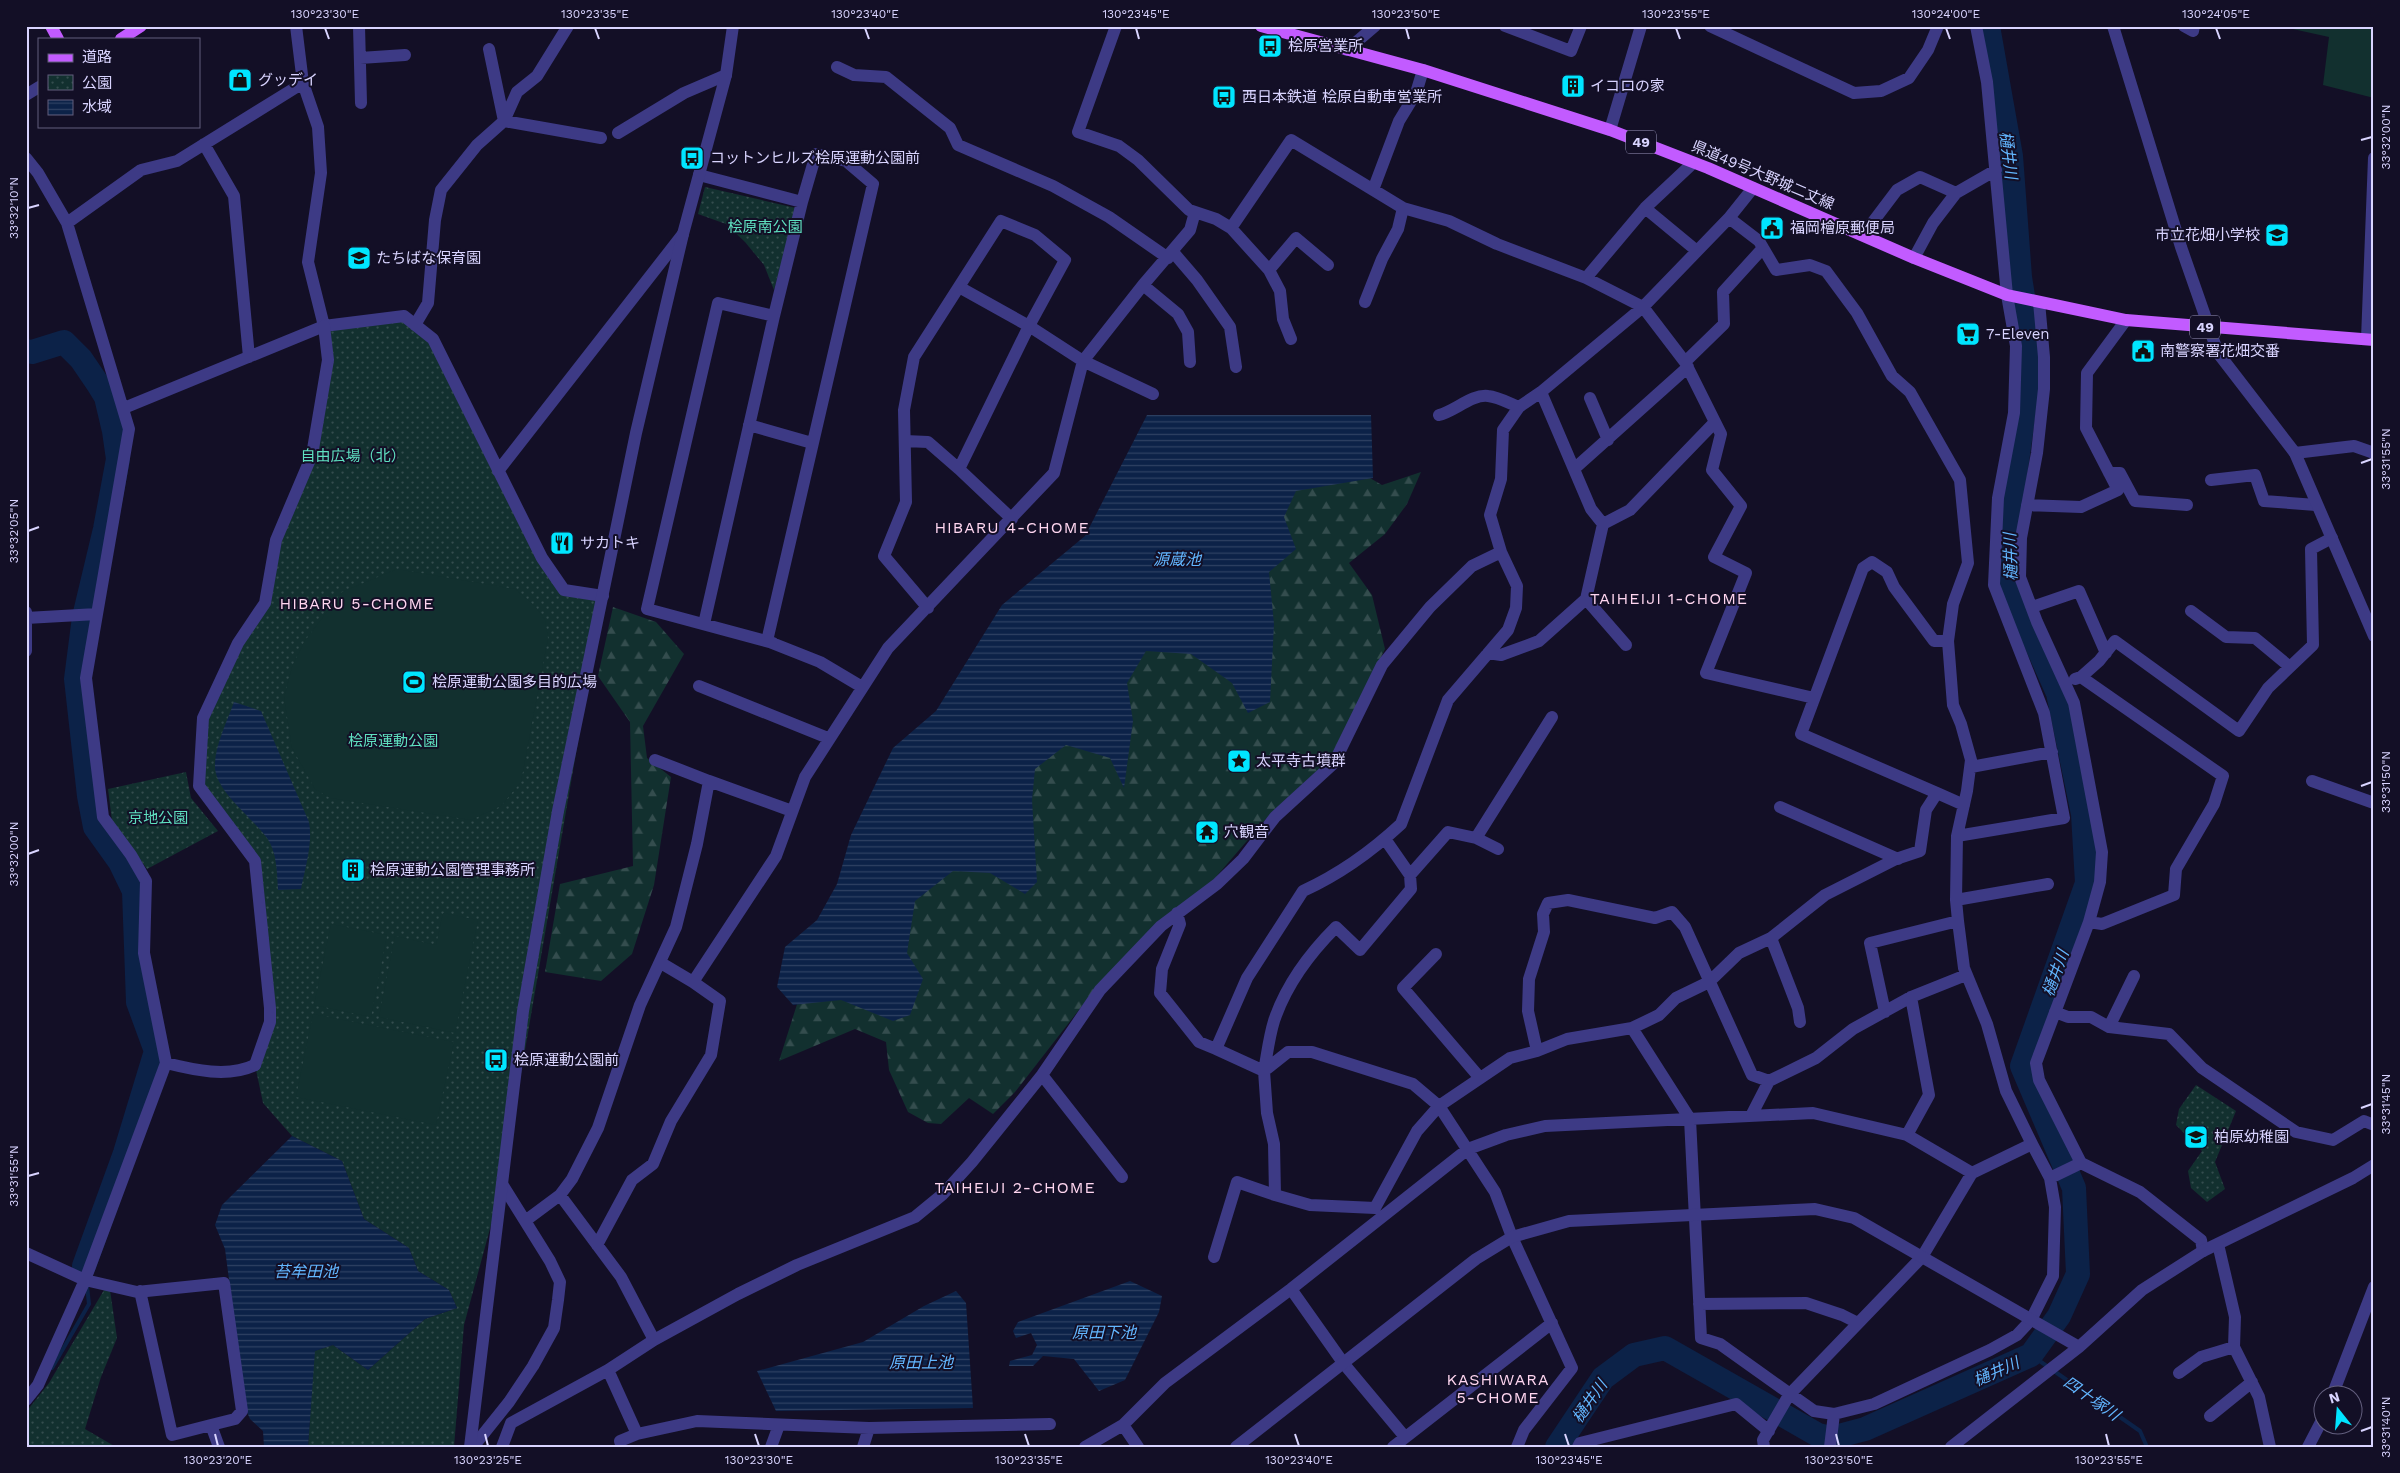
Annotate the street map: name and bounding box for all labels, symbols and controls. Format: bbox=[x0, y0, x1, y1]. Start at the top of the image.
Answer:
text: 130°23'30"E bbox=[291, 7, 360, 21]
text: 130°23'35"E bbox=[561, 7, 629, 21]
text: 130°23'40"E bbox=[831, 7, 899, 21]
text: 130°23'45"E bbox=[1102, 7, 1170, 21]
text: 130°23'50"E bbox=[1372, 7, 1441, 21]
text: 130°23'55"E bbox=[1642, 7, 1710, 21]
text: 130°24'00"E bbox=[1912, 7, 1980, 21]
text: 130°24'05"E bbox=[2182, 7, 2250, 21]
bus stop icon: 桧原営業所 bbox=[1257, 33, 1283, 59]
place label: 桧原営業所 bbox=[1288, 37, 1363, 55]
legend bbox=[38, 38, 200, 128]
text: 道路 bbox=[82, 48, 112, 66]
shop icon: グッデイ bbox=[227, 67, 253, 93]
place label: グッデイ bbox=[258, 71, 318, 89]
building icon: イコロの家 bbox=[1560, 73, 1586, 99]
text: 公園 bbox=[82, 74, 112, 92]
place label: イコロの家 bbox=[1590, 77, 1665, 95]
bus stop icon: 西日本鉄道 桧原自動車営業所 bbox=[1211, 84, 1237, 110]
place label: 西日本鉄道 桧原自動車営業所 bbox=[1242, 88, 1442, 106]
text: 水域 bbox=[82, 98, 112, 116]
text: 33°32'00"N bbox=[2379, 105, 2393, 169]
road number: 49 bbox=[1626, 130, 1656, 154]
water label: 樋井川 bbox=[1996, 130, 2021, 182]
street label: 県道49号大野城二丈線 bbox=[1689, 137, 1837, 213]
bus stop icon: コットンヒルズ桧原運動公園前 bbox=[679, 145, 705, 171]
place label: コットンヒルズ桧原運動公園前 bbox=[710, 149, 920, 167]
text: 33°32'10"N bbox=[7, 177, 21, 239]
public building icon: 福岡檜原郵便局 bbox=[1759, 215, 1785, 241]
park label: 桧原南公園 bbox=[727, 218, 803, 236]
place label: 福岡檜原郵便局 bbox=[1790, 219, 1895, 237]
school or university icon: 市立花畑小学校 bbox=[2264, 222, 2290, 248]
place label: 市立花畑小学校 bbox=[2155, 226, 2260, 244]
school or university icon: たちばな保育園 bbox=[346, 245, 372, 271]
place label: たちばな保育園 bbox=[376, 249, 481, 267]
road number: 49 bbox=[2190, 316, 2220, 338]
supermarket icon: 7-Eleven bbox=[1955, 321, 1981, 347]
place label: 7-Eleven bbox=[1986, 325, 2050, 343]
public building icon: 南警察署花畑交番 bbox=[2130, 338, 2156, 364]
place label: 南警察署花畑交番 bbox=[2160, 342, 2280, 360]
text: 33°31'55"N bbox=[2379, 428, 2393, 490]
park label: 自由広場（北） bbox=[300, 447, 406, 465]
text: 33°32'05"N bbox=[7, 499, 21, 563]
district label: HIBARU 4-CHOME bbox=[934, 518, 1090, 537]
restaurant icon: サカトキ bbox=[549, 530, 575, 556]
water label: 樋井川 bbox=[2000, 531, 2021, 581]
place label: サカトキ bbox=[580, 534, 640, 552]
water label: 源蔵池 bbox=[1153, 550, 1203, 569]
district label: TAIHEIJI 1-CHOME bbox=[1590, 589, 1748, 608]
district label: HIBARU 5-CHOME bbox=[280, 594, 434, 613]
sports icon: 桧原運動公園多目的広場 bbox=[401, 669, 427, 695]
place label: 桧原運動公園多目的広場 bbox=[432, 673, 597, 691]
park label: 桧原運動公園 bbox=[348, 732, 438, 750]
place icon: 太平寺古墳群 bbox=[1226, 748, 1252, 774]
text: 33°31'50"N bbox=[2379, 751, 2393, 813]
place label: 太平寺古墳群 bbox=[1256, 752, 1346, 770]
park label: 京地公園 bbox=[128, 809, 188, 827]
temple icon: 穴観音 bbox=[1194, 819, 1220, 845]
text: 33°32'00"N bbox=[7, 822, 21, 886]
place label: 穴観音 bbox=[1224, 823, 1269, 841]
building icon: 桧原運動公園管理事務所 bbox=[340, 857, 366, 883]
place label: 桧原運動公園管理事務所 bbox=[370, 861, 535, 879]
water label: 樋井川 bbox=[2038, 945, 2073, 999]
bus stop icon: 桧原運動公園前 bbox=[483, 1047, 509, 1073]
place label: 桧原運動公園前 bbox=[514, 1051, 619, 1069]
text: 33°31'45"N bbox=[2379, 1074, 2393, 1134]
school or university icon: 柏原幼稚園 bbox=[2183, 1124, 2209, 1150]
place label: 柏原幼稚園 bbox=[2214, 1128, 2289, 1146]
text: 33°31'55"N bbox=[7, 1145, 21, 1207]
district label: TAIHEIJI 2-CHOME bbox=[934, 1178, 1096, 1197]
water label: 苔牟田池 bbox=[274, 1262, 340, 1281]
water label: 原田下池 bbox=[1072, 1323, 1138, 1342]
water label: 樋井川 bbox=[1970, 1352, 2024, 1390]
water label: 原田上池 bbox=[889, 1353, 955, 1372]
district label: KASHIWARA 5-CHOME bbox=[1446, 1370, 1550, 1407]
water label: 四十塚川 bbox=[2060, 1372, 2125, 1426]
water label: 樋井川 bbox=[1568, 1375, 1612, 1426]
north arrow bbox=[2312, 1386, 2362, 1436]
text: N bbox=[2327, 1388, 2341, 1407]
text: 33°31'40"N bbox=[2379, 1396, 2393, 1458]
text: 130°23'20"E bbox=[184, 1453, 253, 1467]
text: 130°23'25"E bbox=[454, 1453, 522, 1467]
text: 130°23'30"E bbox=[725, 1453, 794, 1467]
text: 130°23'35"E bbox=[995, 1453, 1063, 1467]
text: 130°23'40"E bbox=[1265, 1453, 1333, 1467]
text: 130°23'45"E bbox=[1535, 1453, 1603, 1467]
text: 130°23'50"E bbox=[1805, 1453, 1874, 1467]
text: 130°23'55"E bbox=[2075, 1453, 2143, 1467]

